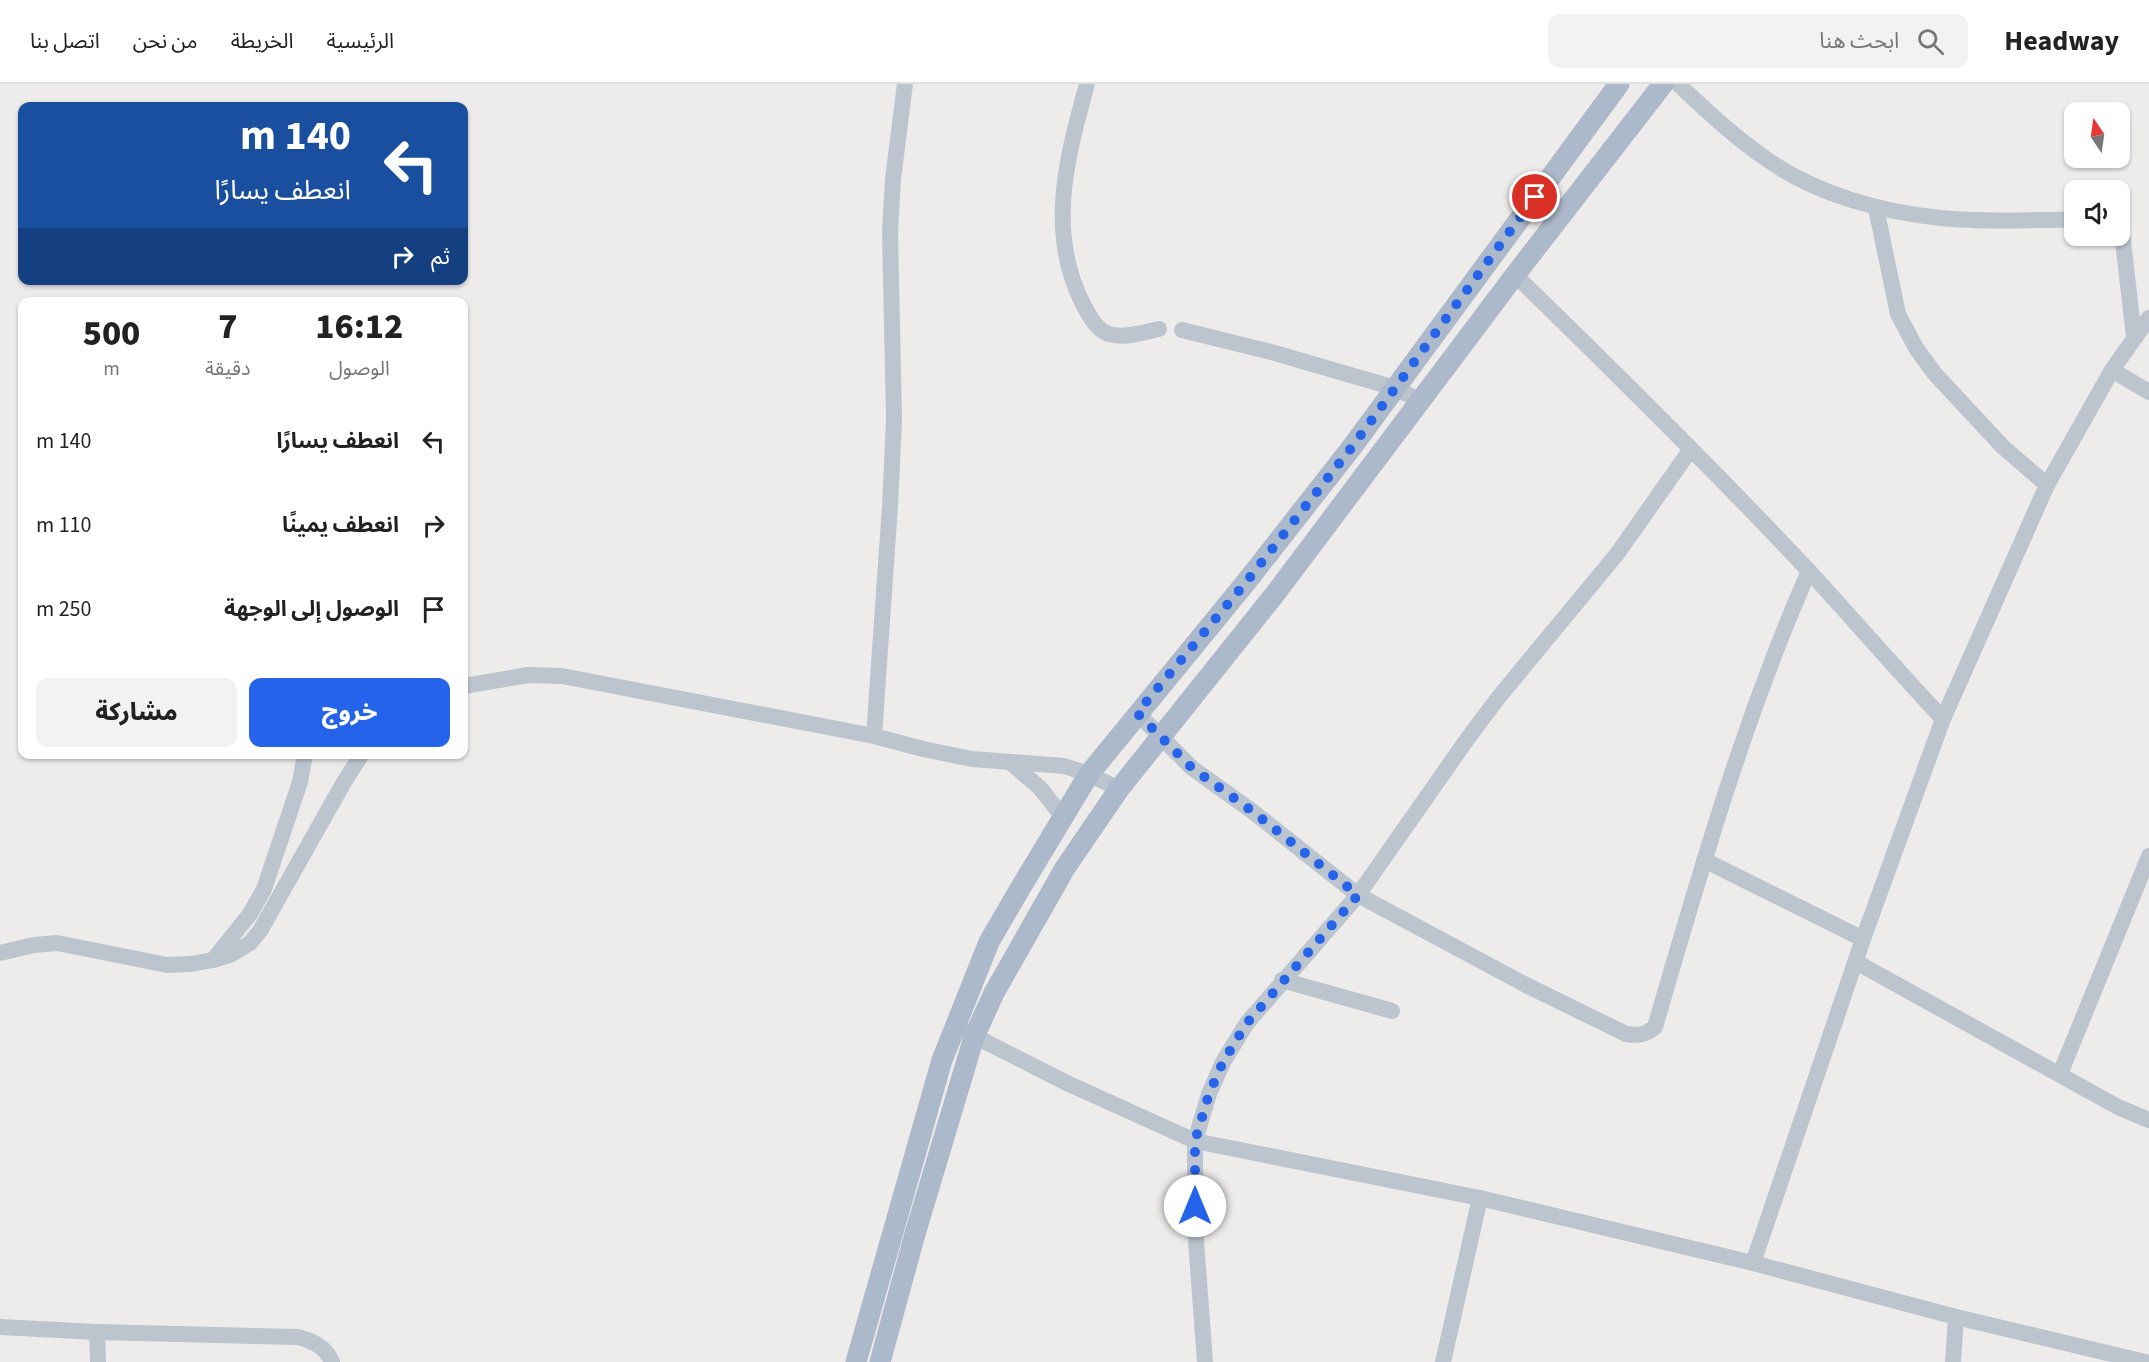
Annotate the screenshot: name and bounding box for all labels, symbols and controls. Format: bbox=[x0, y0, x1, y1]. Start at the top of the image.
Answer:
search box bbox=[1548, 14, 1968, 68]
text: Headway bbox=[2004, 21, 2119, 61]
text: ابحث هنا bbox=[1819, 25, 1899, 57]
icon: search bbox=[1914, 25, 1947, 58]
text: اتصل بنا bbox=[30, 26, 100, 56]
text: من نحن bbox=[133, 26, 198, 56]
text: الخريطة bbox=[231, 26, 294, 56]
text: الرئيسية bbox=[327, 26, 394, 56]
north arrow bbox=[2064, 102, 2130, 168]
map controls bbox=[2064, 102, 2130, 246]
text: 140 m bbox=[240, 106, 351, 166]
icon: left bbox=[372, 126, 450, 204]
text: انعطف يسارًا bbox=[214, 171, 351, 210]
pin bbox=[1509, 171, 1560, 222]
icon: arrive bbox=[1518, 180, 1551, 213]
button: sound bbox=[2064, 180, 2130, 246]
icon: right bbox=[386, 240, 419, 273]
text: ثم bbox=[431, 241, 450, 273]
text: 7 bbox=[218, 301, 237, 352]
text: 16:12 bbox=[315, 301, 403, 352]
text: 500 bbox=[83, 308, 140, 359]
text: m bbox=[103, 355, 120, 383]
text: دقيقة bbox=[205, 355, 251, 383]
text: الوصول bbox=[329, 355, 390, 383]
text: 140 m bbox=[36, 425, 91, 457]
text: انعطف يسارًا bbox=[276, 425, 399, 457]
icon: left bbox=[417, 425, 450, 458]
text: 110 m bbox=[36, 509, 91, 541]
text: انعطف يمينًا bbox=[282, 509, 399, 541]
icon: right bbox=[417, 509, 450, 542]
text: 250 m bbox=[36, 593, 91, 625]
text: الوصول إلى الوجهة bbox=[224, 593, 399, 625]
icon: arrive bbox=[417, 593, 450, 626]
button: مشاركة bbox=[36, 678, 237, 747]
button: خروج bbox=[249, 678, 450, 747]
position arrow bbox=[1163, 1174, 1227, 1238]

